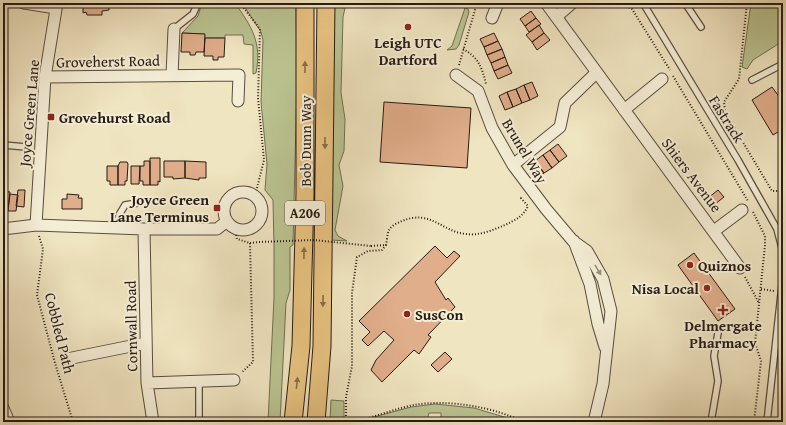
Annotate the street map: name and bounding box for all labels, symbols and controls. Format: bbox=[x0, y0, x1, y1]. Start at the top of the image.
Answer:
marker: Leigh UTC Dartford bbox=[403, 22, 413, 32]
place label: Leigh UTC Dartford bbox=[374, 32, 442, 70]
street label: Groveherst Road bbox=[56, 50, 160, 72]
street label: Joyce Green Lane bbox=[14, 59, 44, 169]
one-way arrow bbox=[302, 60, 308, 73]
street label: Fastrack bbox=[704, 91, 750, 147]
street label: Bob Dunn Way bbox=[295, 95, 316, 187]
place label: Grovehurst Road bbox=[59, 107, 171, 128]
marker: Grovehurst Road bbox=[46, 112, 56, 122]
street label: Brunel Way bbox=[497, 115, 553, 188]
street label: Shiers Avenue bbox=[657, 133, 727, 217]
one-way arrow bbox=[322, 137, 328, 150]
place label: Joyce Green Lane Terminus bbox=[110, 189, 209, 227]
road number: A206 bbox=[285, 201, 325, 225]
marker: Joyce Green Lane Terminus bbox=[212, 203, 222, 213]
one-way arrow bbox=[300, 247, 307, 259]
place label: Quiznos bbox=[698, 255, 751, 276]
marker: Quiznos bbox=[685, 260, 695, 270]
one-way arrow bbox=[595, 264, 602, 276]
place label: Nisa Local bbox=[632, 278, 699, 299]
street label: Cornwall Road bbox=[120, 280, 142, 372]
marker: Nisa Local bbox=[702, 283, 712, 293]
street label: Cobbled Path bbox=[40, 290, 80, 376]
one-way arrow bbox=[320, 295, 326, 308]
place label: SusCon bbox=[415, 304, 463, 325]
marker: Delmergate Pharmacy bbox=[718, 305, 728, 315]
marker: SusCon bbox=[402, 309, 412, 319]
place label: Delmergate Pharmacy bbox=[684, 315, 762, 353]
one-way arrow bbox=[294, 377, 301, 389]

